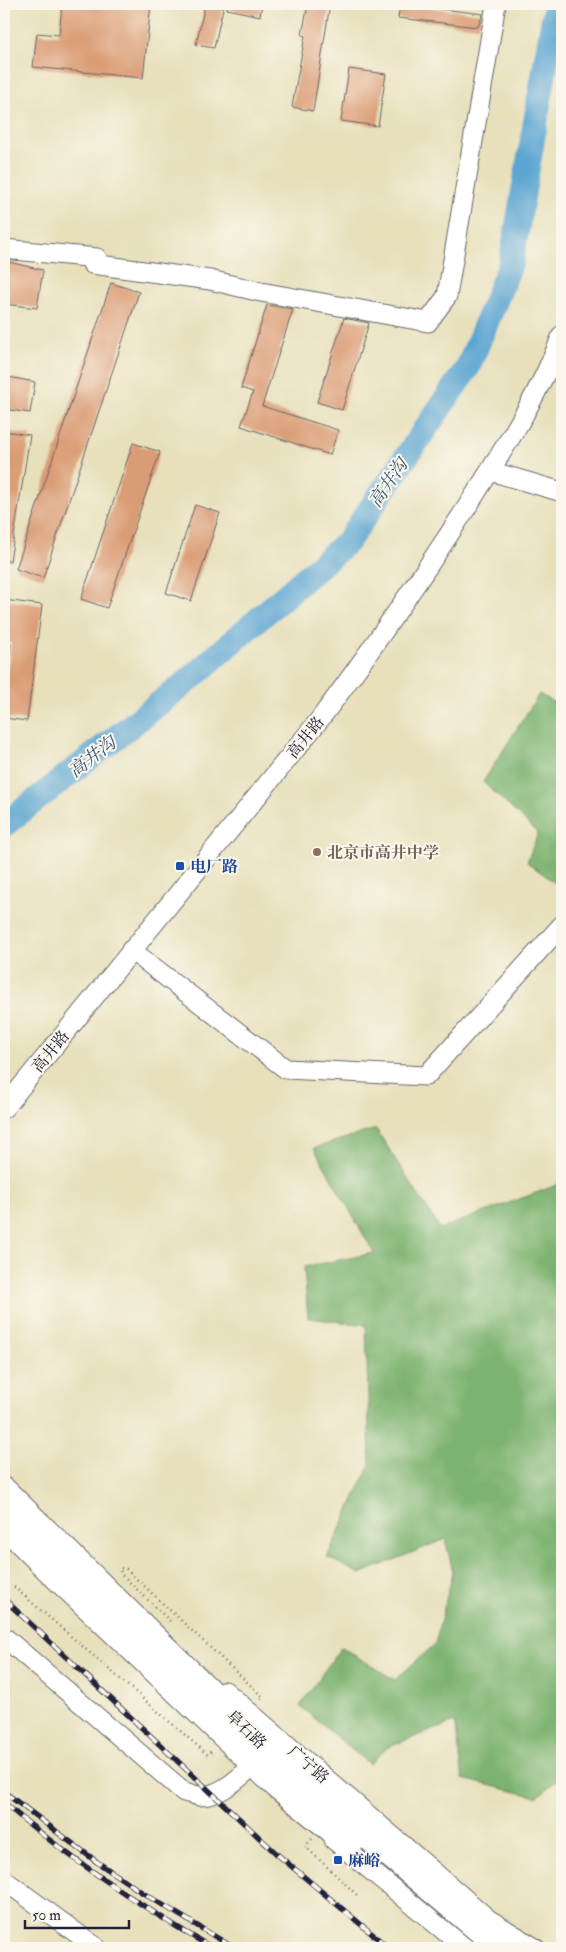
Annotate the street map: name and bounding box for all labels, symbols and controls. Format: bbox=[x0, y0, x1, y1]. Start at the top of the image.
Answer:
water label: 高井沟 bbox=[364, 452, 415, 512]
street label: 高井路 bbox=[283, 713, 329, 763]
water label: 高井沟 bbox=[64, 730, 123, 783]
place label: 北京市高井中学 bbox=[327, 843, 439, 863]
marker: 北京市高井中学 bbox=[311, 846, 323, 858]
place label: 电厂路 bbox=[190, 857, 238, 877]
marker: 电厂路 bbox=[174, 860, 186, 872]
street label: 高井路 bbox=[28, 1027, 74, 1077]
street label: 阜石路 bbox=[222, 1706, 271, 1754]
street label: 广宁路 bbox=[284, 1741, 333, 1788]
place label: 麻峪 bbox=[348, 1851, 380, 1871]
marker: 麻峪 bbox=[332, 1854, 344, 1866]
scale bar bbox=[25, 1897, 129, 1929]
text: 50 m bbox=[32, 1906, 61, 1925]

